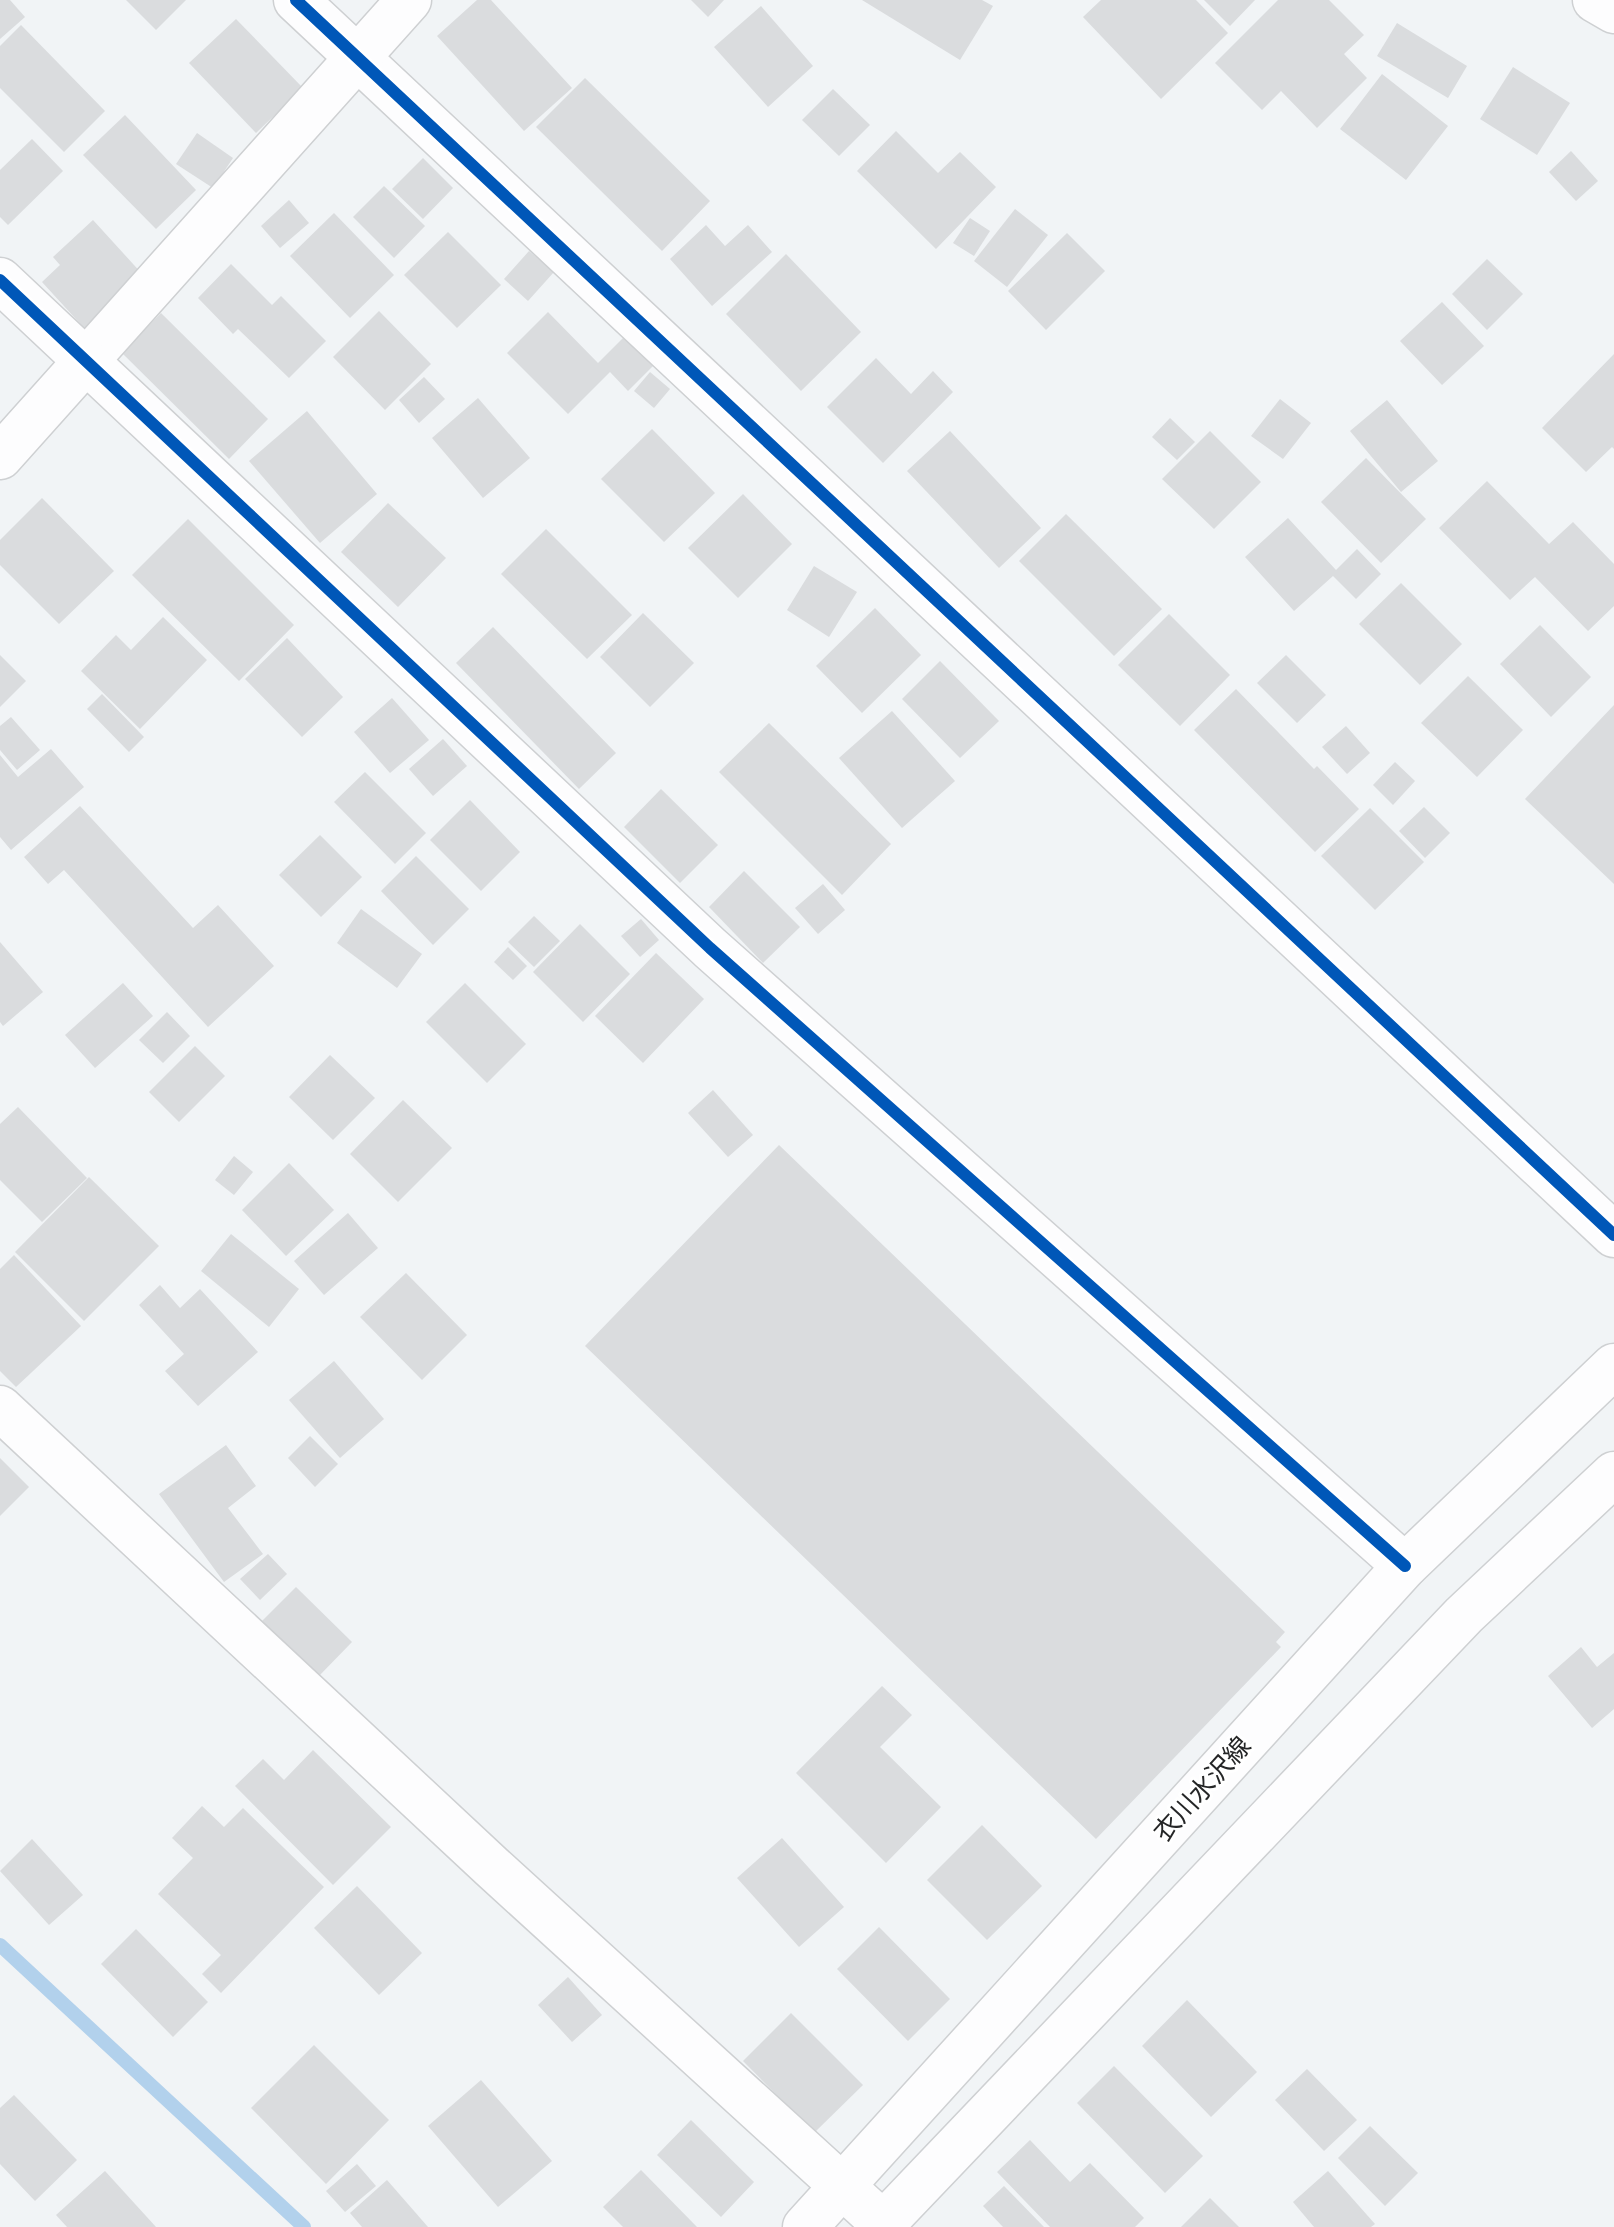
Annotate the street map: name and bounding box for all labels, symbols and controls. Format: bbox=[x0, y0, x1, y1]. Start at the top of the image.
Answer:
street label: 衣川水沢線 bbox=[1146, 1729, 1258, 1849]

